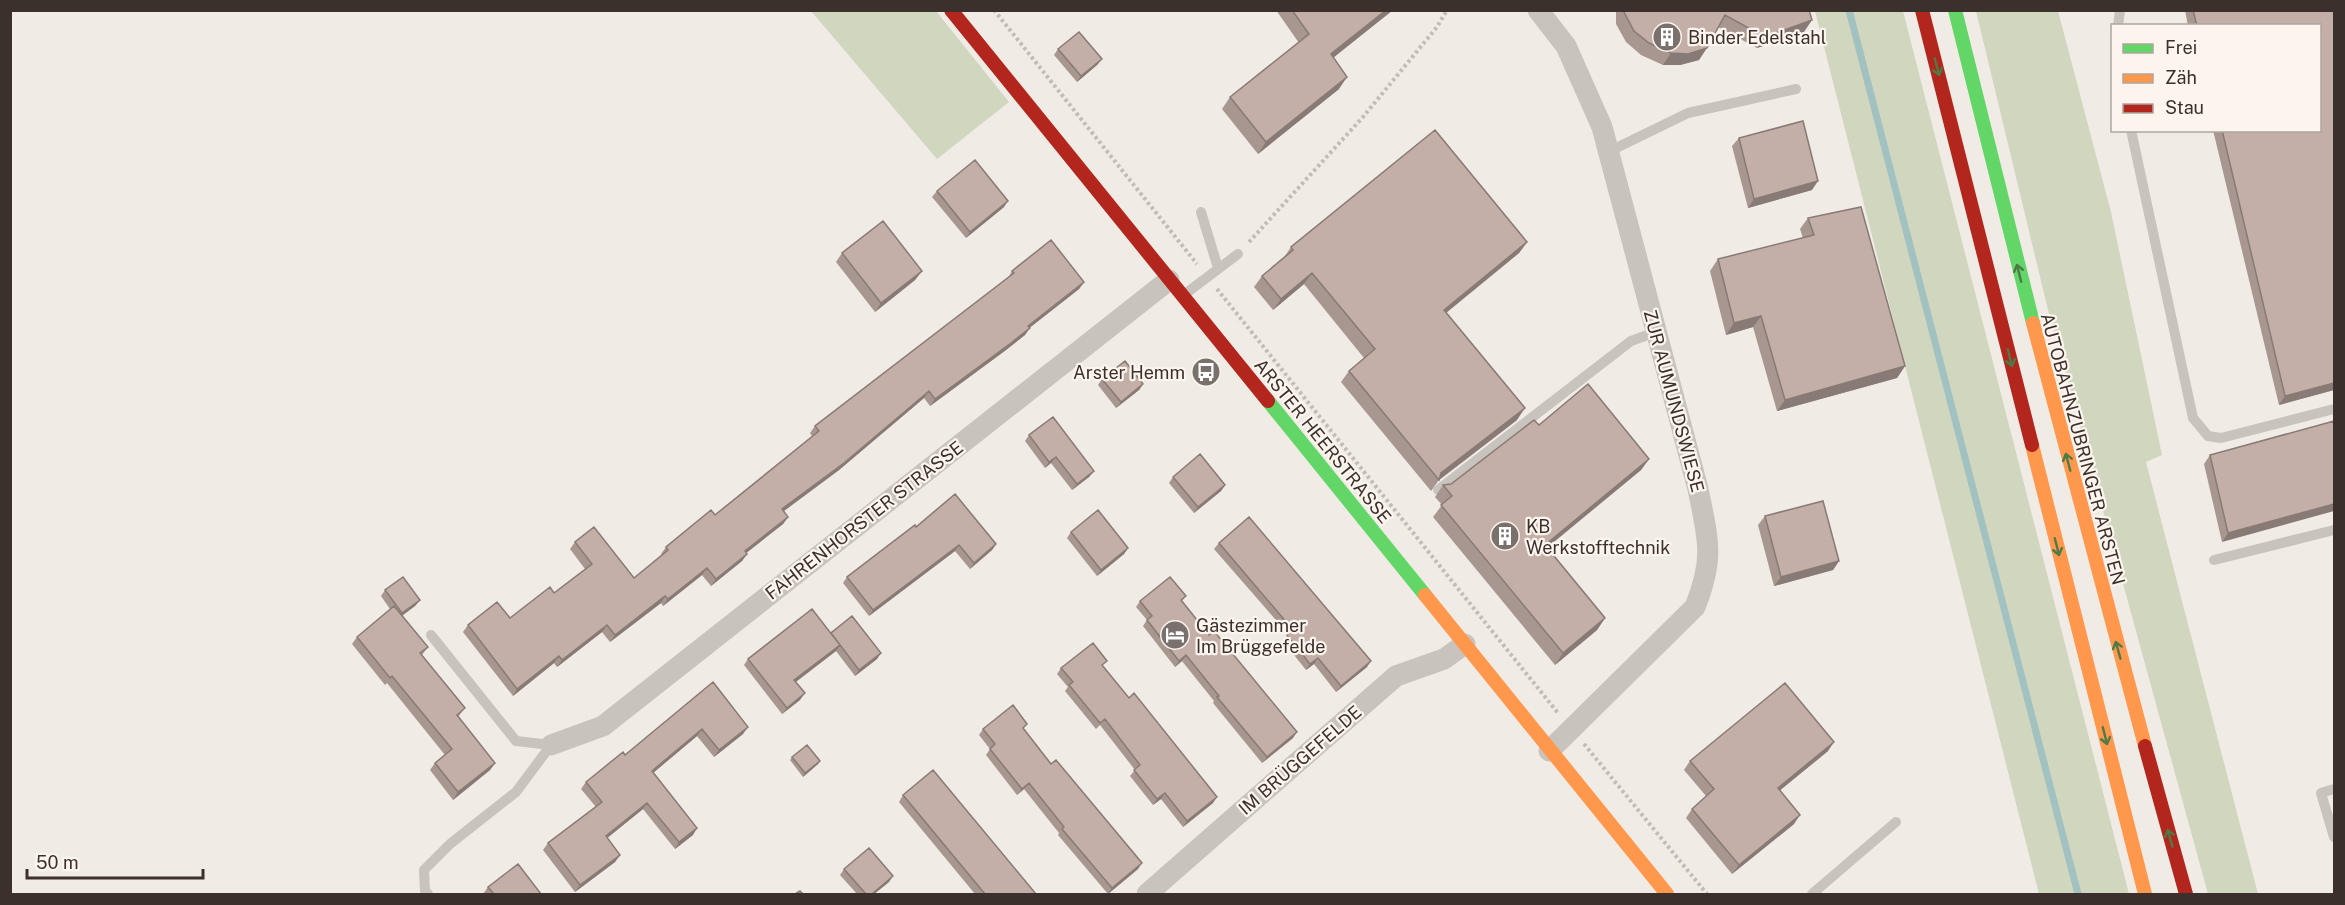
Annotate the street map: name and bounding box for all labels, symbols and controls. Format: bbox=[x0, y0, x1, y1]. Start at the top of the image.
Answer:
building icon: Binder Edelstahl bbox=[1651, 21, 1683, 53]
legend bbox=[2111, 24, 2321, 132]
place label: Binder Edelstahl bbox=[1688, 27, 1826, 48]
text: Frei bbox=[2165, 37, 2197, 58]
one-way arrow bbox=[1931, 57, 1943, 76]
text: Zäh bbox=[2165, 67, 2197, 88]
text: Stau bbox=[2165, 97, 2204, 118]
one-way arrow bbox=[2013, 264, 2025, 283]
street label: ZUR AUMUNDSWIESE bbox=[1640, 307, 1708, 495]
street label: AUTOBAHNZUBRINGER ARSTEN bbox=[2037, 311, 2129, 587]
one-way arrow bbox=[2005, 348, 2016, 367]
street label: ARSTER HEERSTRASSE bbox=[1250, 354, 1396, 528]
bus stop icon: Arster Hemm bbox=[1190, 356, 1222, 388]
place label: Arster Hemm bbox=[1073, 362, 1185, 383]
street label: FAHRENHORSTER STRASSE bbox=[761, 436, 967, 604]
one-way arrow bbox=[2061, 453, 2073, 472]
place label: KB Werkstofftechnik bbox=[1526, 516, 1670, 558]
building icon: KB Werkstofftechnik bbox=[1489, 520, 1521, 552]
one-way arrow bbox=[2052, 537, 2064, 556]
place label: Gästezimmer Im Brüggefelde bbox=[1196, 615, 1325, 657]
hotel icon: Gästezimmer Im Brüggefelde bbox=[1159, 619, 1191, 651]
one-way arrow bbox=[2112, 641, 2123, 660]
street label: IM BRÜGGEFELDE bbox=[1234, 700, 1366, 819]
one-way arrow bbox=[2100, 726, 2111, 745]
one-way arrow bbox=[2164, 829, 2175, 848]
scale bar bbox=[27, 842, 202, 880]
text: 50 m bbox=[36, 852, 79, 873]

